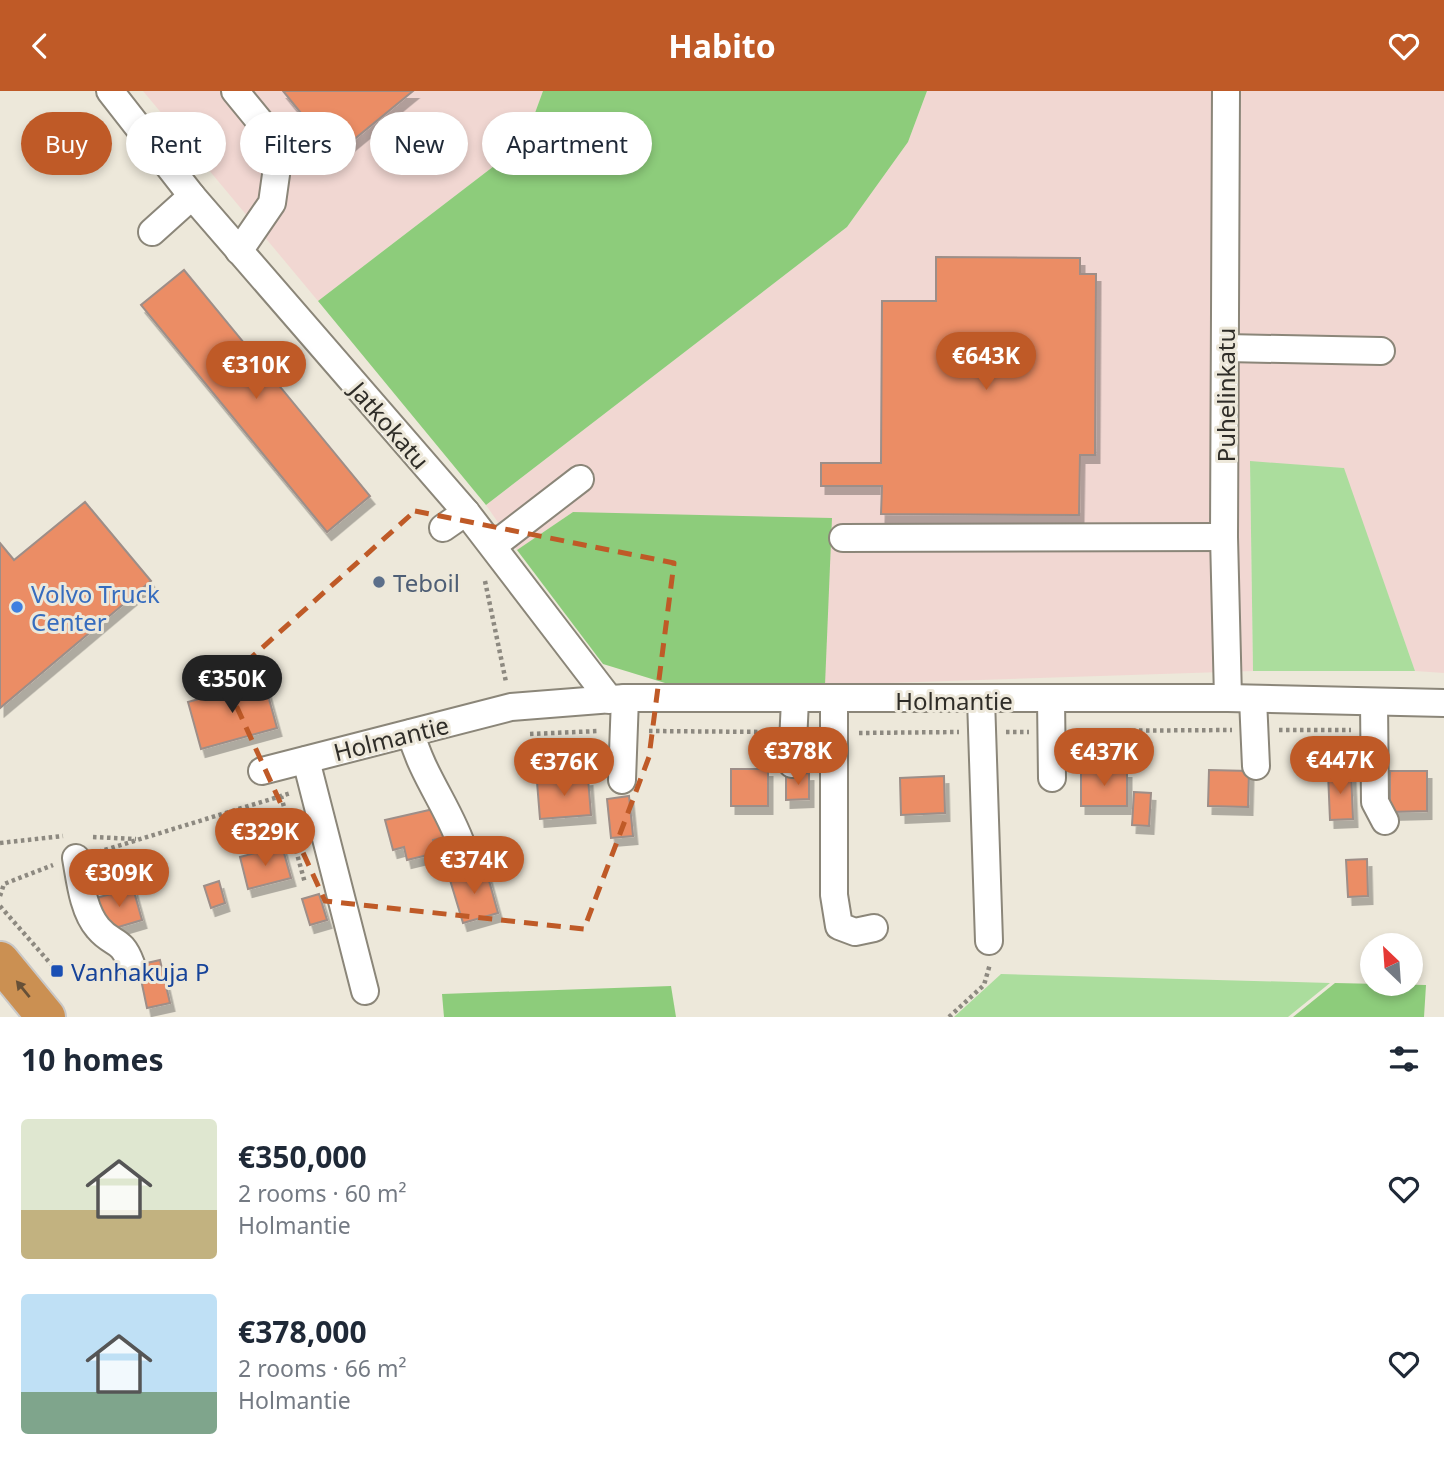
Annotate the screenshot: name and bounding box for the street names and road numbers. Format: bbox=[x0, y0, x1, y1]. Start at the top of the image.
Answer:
street label: Puhelinkatu bbox=[1209, 328, 1242, 462]
street label: Jatkokatu bbox=[342, 373, 437, 476]
street label: Holmantie bbox=[895, 684, 1013, 717]
street label: Holmantie bbox=[330, 708, 452, 768]

